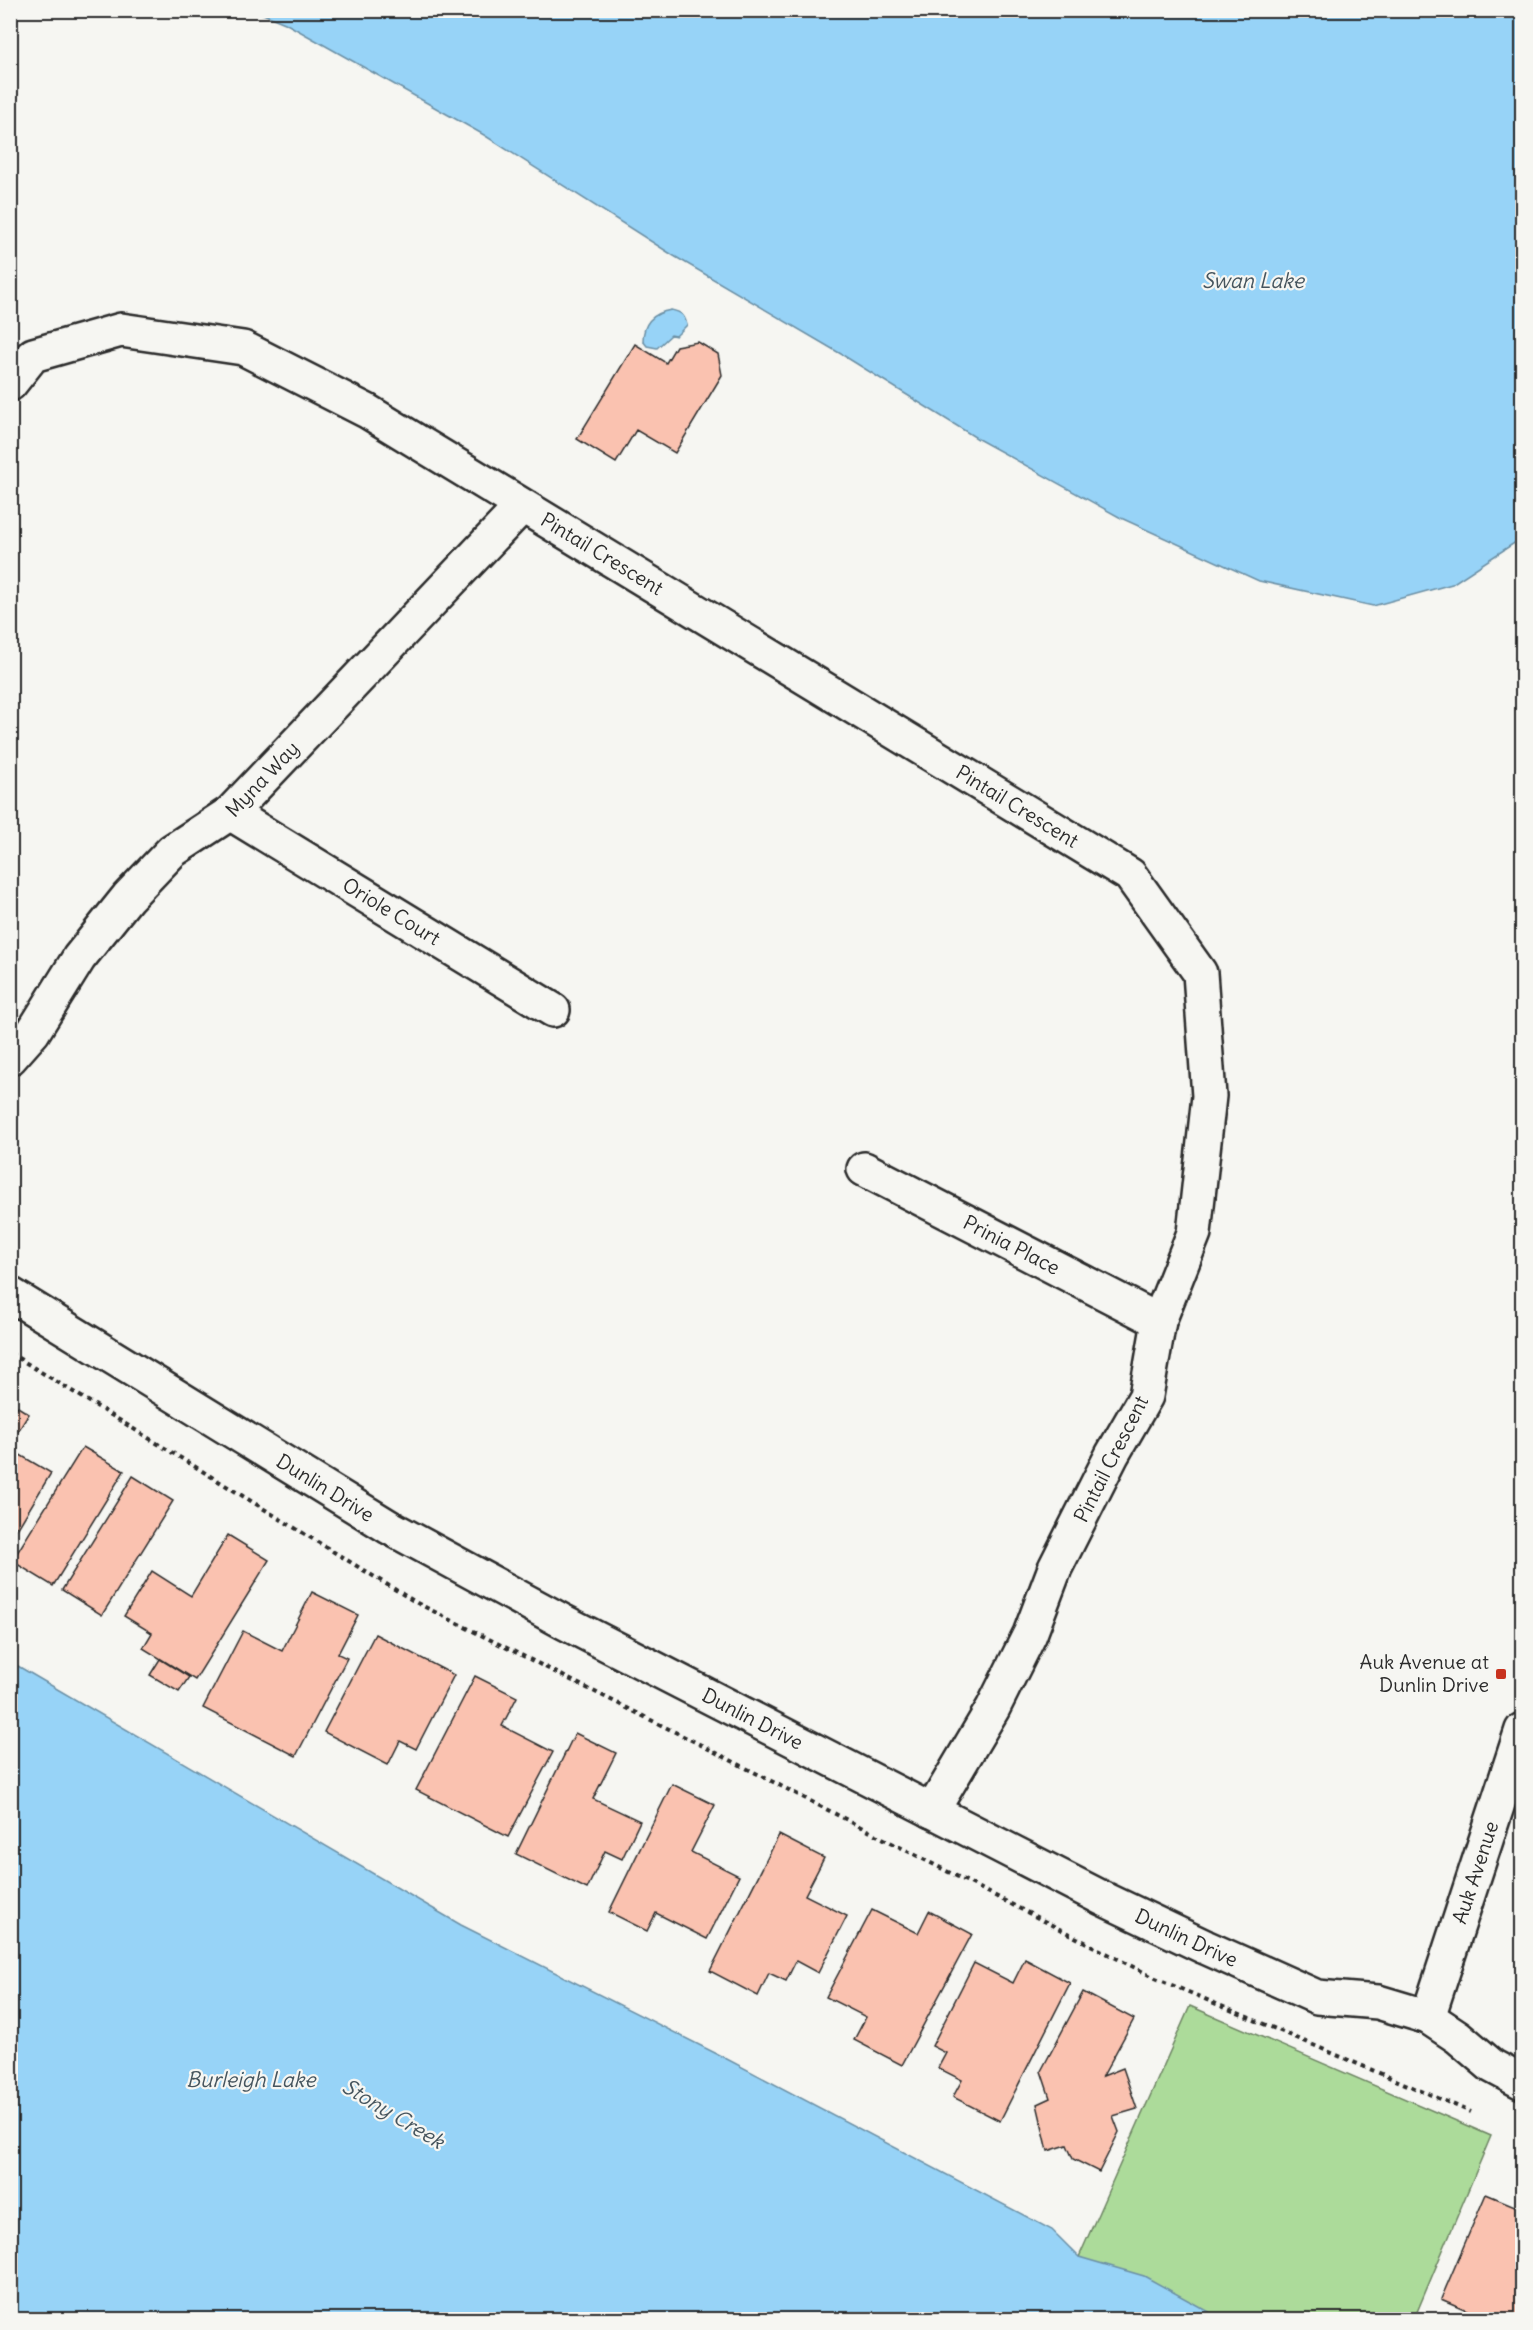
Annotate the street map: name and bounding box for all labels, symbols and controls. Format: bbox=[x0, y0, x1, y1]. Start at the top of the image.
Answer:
water label: Swan Lake bbox=[1202, 267, 1306, 294]
street label: Pintail Crescent bbox=[536, 507, 668, 600]
street label: Myna Way bbox=[220, 735, 304, 822]
street label: Pintail Crescent bbox=[952, 759, 1084, 853]
street label: Oriole Court bbox=[338, 872, 445, 950]
street label: Prinia Place bbox=[959, 1209, 1064, 1280]
street label: Pintail Crescent bbox=[1068, 1391, 1153, 1526]
street label: Dunlin Drive bbox=[272, 1448, 379, 1527]
place label: Auk Avenue at Dunlin Drive bbox=[1360, 1649, 1489, 1697]
marker: Auk Avenue at Dunlin Drive bbox=[1494, 1667, 1508, 1681]
street label: Dunlin Drive bbox=[698, 1682, 808, 1755]
street label: Auk Avenue bbox=[1446, 1818, 1503, 1927]
street label: Dunlin Drive bbox=[1131, 1903, 1242, 1972]
water label: Burleigh Lake bbox=[186, 2066, 317, 2093]
water label: Stony Creek bbox=[337, 2073, 450, 2155]

